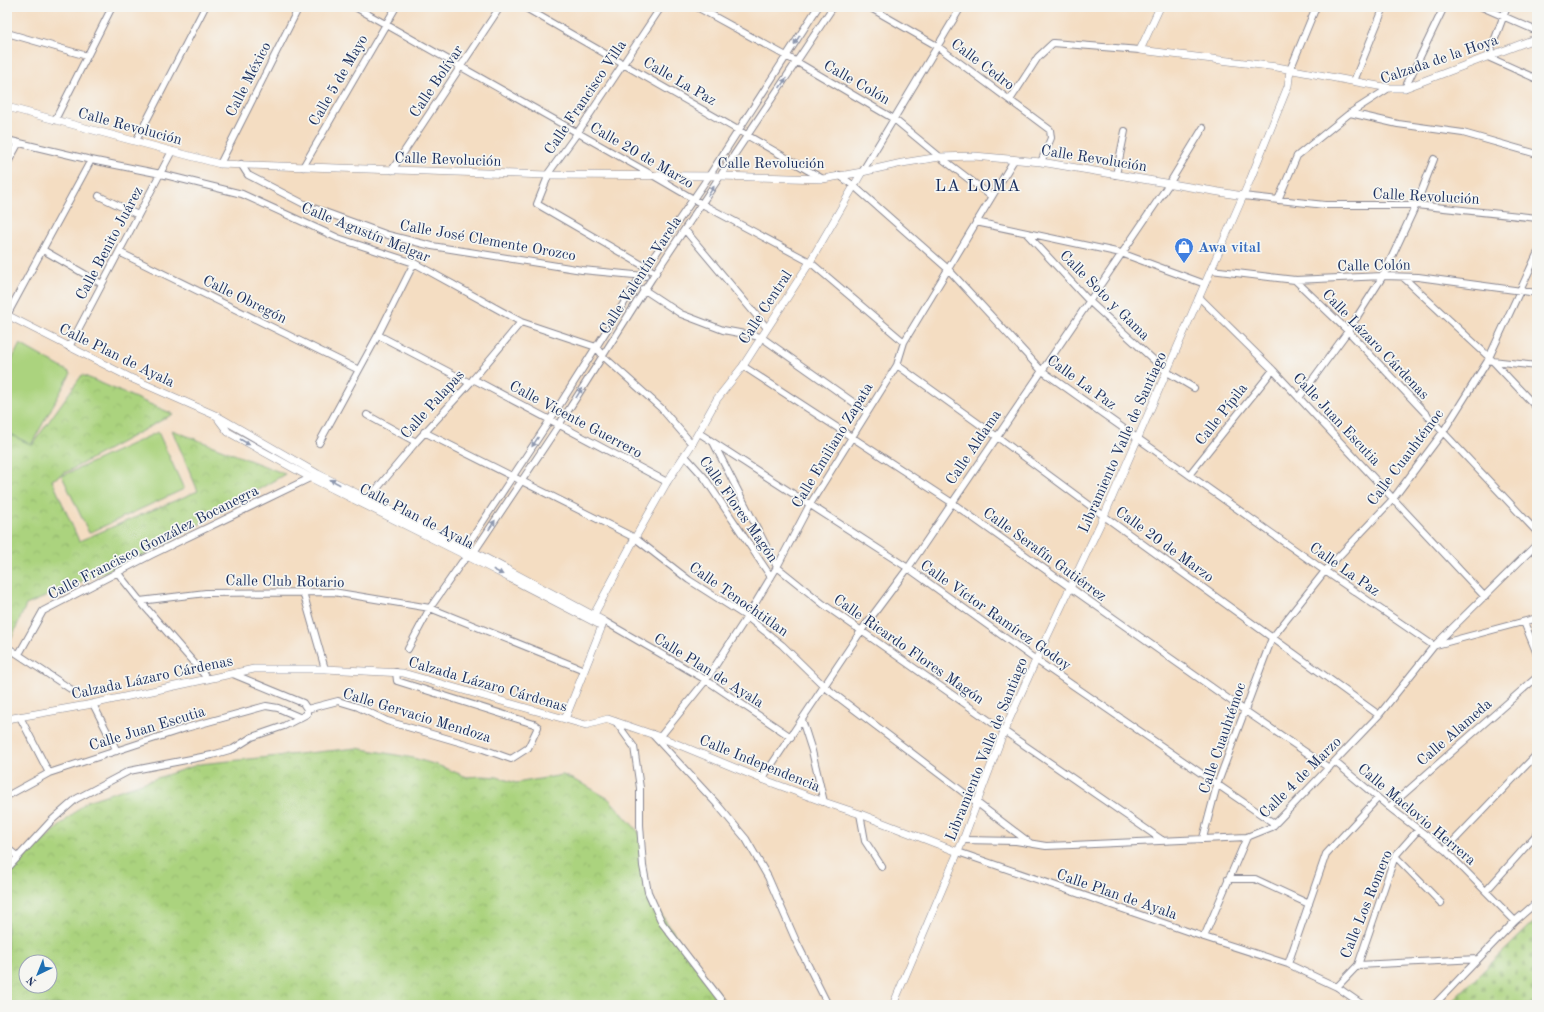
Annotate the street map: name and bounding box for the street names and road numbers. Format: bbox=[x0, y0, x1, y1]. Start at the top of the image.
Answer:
street label: Calle 5 de Mayo bbox=[307, 32, 372, 129]
street label: Calzada de la Hoya bbox=[1379, 33, 1501, 88]
street label: Calle Cedro bbox=[948, 37, 1017, 94]
street label: Calle Francisco Villa bbox=[542, 38, 630, 158]
street label: Calle México bbox=[224, 40, 275, 120]
street label: Calle Bolívar bbox=[408, 43, 467, 121]
street label: Calle La Paz bbox=[640, 55, 718, 109]
street label: Calle Colón bbox=[821, 58, 892, 108]
street label: Calle Revolución bbox=[76, 106, 183, 149]
street label: Calle 20 de Marzo bbox=[587, 120, 696, 192]
street label: Calle Revolución bbox=[1040, 144, 1148, 175]
street label: Calle Revolución bbox=[394, 151, 502, 170]
street label: Calle Revolución bbox=[717, 157, 825, 172]
street label: Calle Benito Juárez bbox=[74, 185, 147, 303]
street label: Calle Revolución bbox=[1372, 187, 1480, 208]
street label: Calle Agustín Melgar bbox=[299, 201, 432, 266]
street label: Calle Valentín Varela bbox=[598, 214, 685, 338]
street label: Calle José Clemente Orozco bbox=[398, 219, 577, 264]
street label: Calle Soto y Gama bbox=[1056, 248, 1152, 344]
street label: Calle Colón bbox=[1337, 258, 1411, 275]
street label: Calle Central bbox=[737, 268, 796, 347]
street label: Calle Obregón bbox=[200, 274, 289, 327]
street label: Calle Lázaro Cárdenas bbox=[1319, 287, 1431, 403]
street label: Calle Plan de Ayala bbox=[56, 322, 177, 391]
street label: Libramiento Valle de Santiago bbox=[1077, 350, 1170, 535]
street label: Calle La Paz bbox=[1044, 353, 1119, 413]
street label: Calle Palapas bbox=[399, 368, 468, 442]
street label: Calle Juan Escutia bbox=[1289, 371, 1383, 470]
street label: Calle Vicente Guerrero bbox=[506, 379, 644, 462]
street label: Calle Emiliano Zapata bbox=[790, 380, 877, 511]
street label: Calle Pípila bbox=[1193, 381, 1251, 449]
street label: Calle Aldama bbox=[944, 407, 1005, 488]
street label: Calle Cuauhtémoc bbox=[1365, 407, 1447, 509]
street label: Calle Flores Magón bbox=[696, 454, 780, 566]
street label: Calle Plan de Ayala bbox=[356, 482, 477, 553]
street label: Calle Francisco González Bocanegra bbox=[46, 483, 262, 603]
street label: Calle Serafín Gutiérrez bbox=[980, 505, 1109, 605]
street label: Calle 20 de Marzo bbox=[1112, 505, 1216, 586]
street label: Calle La Paz bbox=[1306, 541, 1382, 600]
street label: Calle Víctor Ramírez Godoy bbox=[917, 558, 1073, 674]
street label: Calle Tenochtitlan bbox=[686, 560, 791, 640]
street label: Calle Club Rotario bbox=[225, 574, 345, 591]
street label: Calle Ricardo Flores Magón bbox=[830, 592, 986, 708]
street label: Calle Plan de Ayala bbox=[651, 631, 766, 712]
street label: Calzada Lázaro Cárdenas bbox=[70, 654, 234, 703]
street label: Calzada Lázaro Cárdenas bbox=[406, 656, 569, 715]
street label: Libramiento Valle de Santiago bbox=[944, 656, 1031, 843]
street label: Calle Cuauhtémoc bbox=[1197, 681, 1250, 796]
street label: Calle Gervacio Mendoza bbox=[341, 687, 493, 746]
street label: Calle Alameda bbox=[1415, 696, 1496, 770]
street label: Calle Juan Escutia bbox=[88, 704, 208, 754]
street label: Calle Independencia bbox=[697, 733, 823, 796]
street label: Calle 4 de Marzo bbox=[1257, 734, 1345, 822]
street label: Calle Maclovio Herrera bbox=[1354, 761, 1478, 869]
street label: Calle Los Romero bbox=[1339, 848, 1396, 961]
street label: Calle Plan de Ayala bbox=[1054, 868, 1179, 923]

